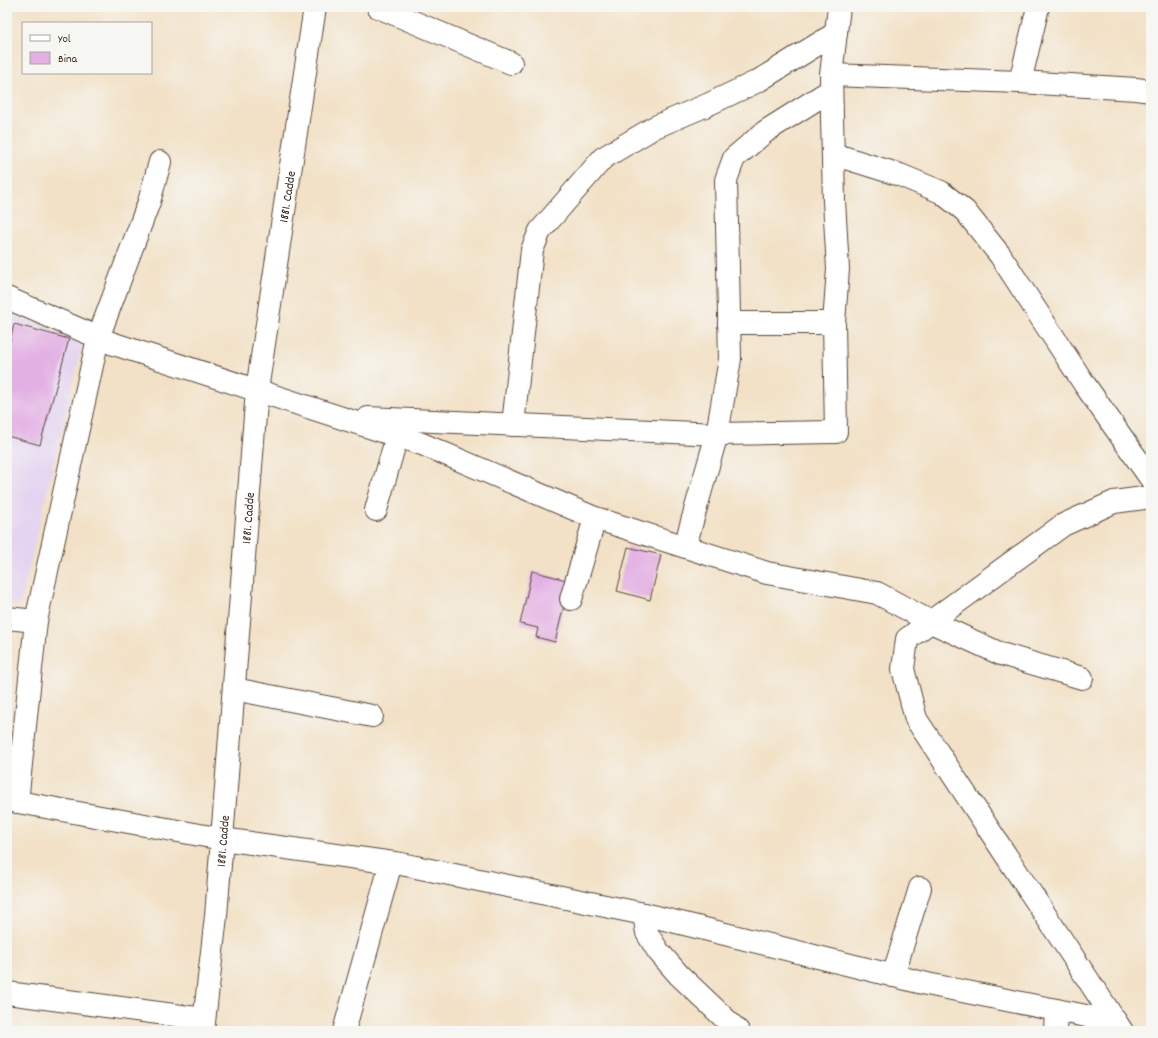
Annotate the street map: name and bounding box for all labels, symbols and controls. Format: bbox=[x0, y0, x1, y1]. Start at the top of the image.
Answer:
legend bbox=[22, 22, 152, 74]
text: Yol bbox=[58, 31, 71, 48]
text: Bina bbox=[58, 51, 77, 68]
street label: 1881. Cadde bbox=[275, 170, 302, 224]
street label: 1881. Cadde bbox=[238, 491, 261, 545]
street label: 1881. Cadde bbox=[213, 814, 236, 868]

